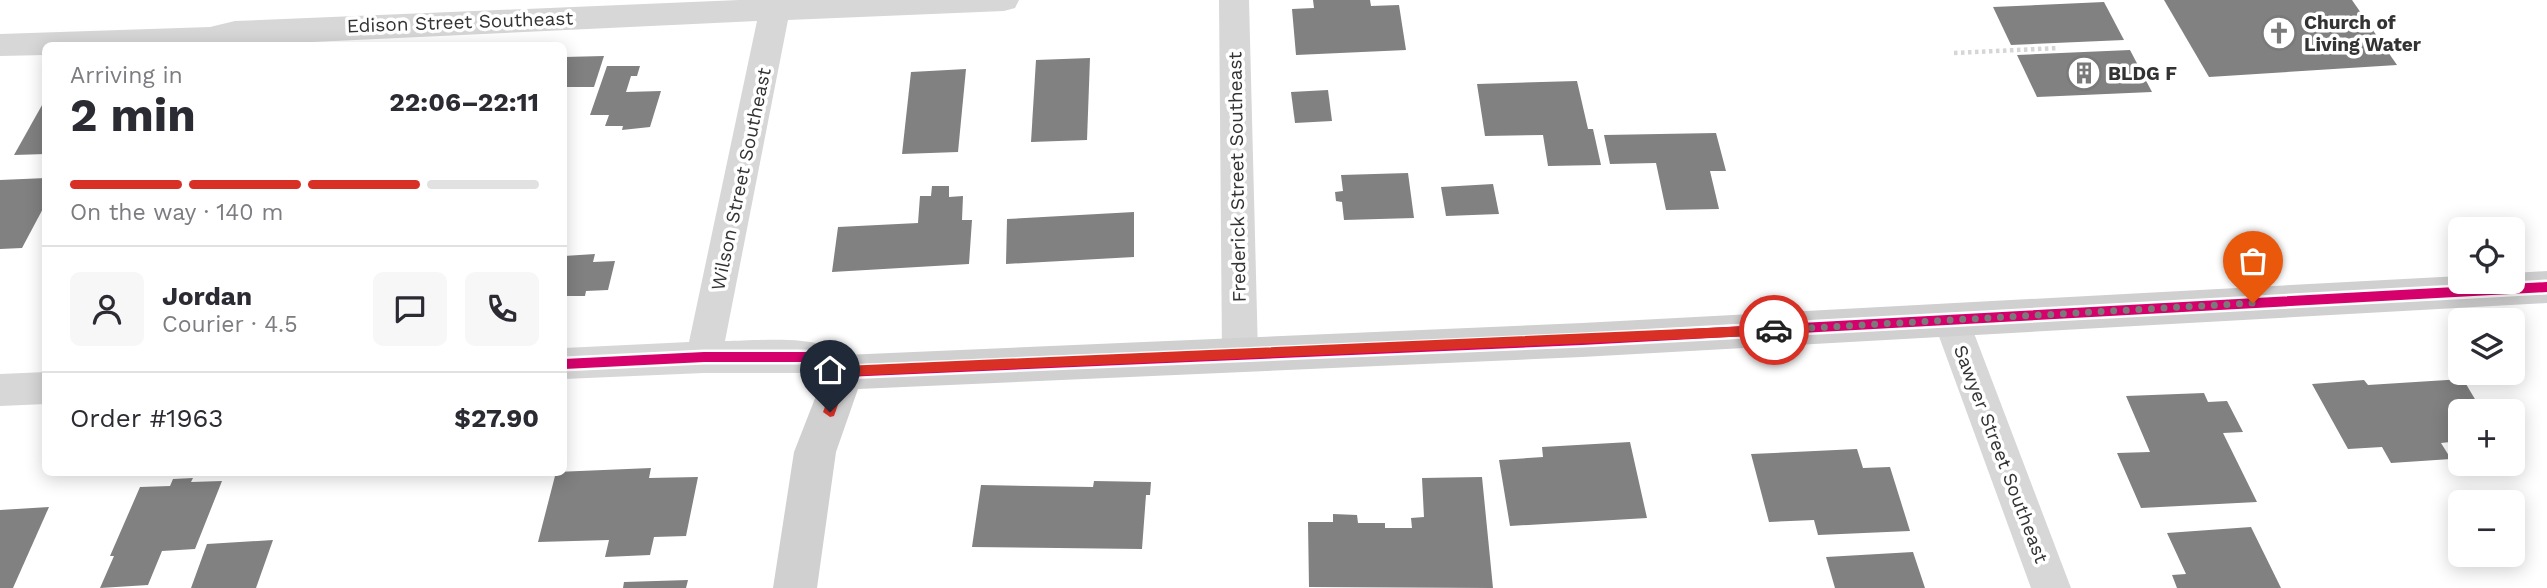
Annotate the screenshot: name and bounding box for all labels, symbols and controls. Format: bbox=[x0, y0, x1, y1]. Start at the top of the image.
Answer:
street label: Edison Street Southeast bbox=[346, 7, 574, 37]
place label: Church of Living Water bbox=[2304, 11, 2422, 56]
church icon: Church of Living Water bbox=[2260, 14, 2298, 52]
street label: Frederick Street Southeast bbox=[1223, 51, 1251, 303]
building icon: BLDG F bbox=[2065, 54, 2103, 92]
text: Arriving in bbox=[70, 62, 183, 89]
place label: BLDG F bbox=[2108, 62, 2177, 85]
street label: Wilson Street Southeast bbox=[706, 65, 776, 292]
text: 22:06–22:11 bbox=[389, 87, 539, 117]
text: 2 min bbox=[70, 88, 196, 142]
text: On the way · 140 m bbox=[70, 199, 283, 226]
map controls bbox=[2448, 217, 2525, 567]
button: locate bbox=[2448, 217, 2525, 294]
pin bbox=[2223, 231, 2283, 303]
icon: bag bbox=[2234, 242, 2272, 280]
button: person bbox=[70, 272, 144, 346]
button: chat bbox=[373, 272, 447, 346]
button: phone bbox=[465, 272, 539, 346]
text: Jordan bbox=[162, 281, 252, 311]
courier bbox=[1739, 295, 1809, 365]
button: layers bbox=[2448, 308, 2525, 385]
text: Courier · 4.5 bbox=[162, 311, 298, 338]
icon: car bbox=[1755, 311, 1793, 349]
pin bbox=[800, 340, 860, 412]
street label: Sawyer Street Southeast bbox=[1949, 342, 2053, 566]
icon: home bbox=[811, 351, 849, 389]
button: + bbox=[2448, 399, 2525, 476]
text: Order #1963 bbox=[70, 403, 223, 433]
text: $27.90 bbox=[454, 403, 539, 433]
button: − bbox=[2448, 490, 2525, 567]

